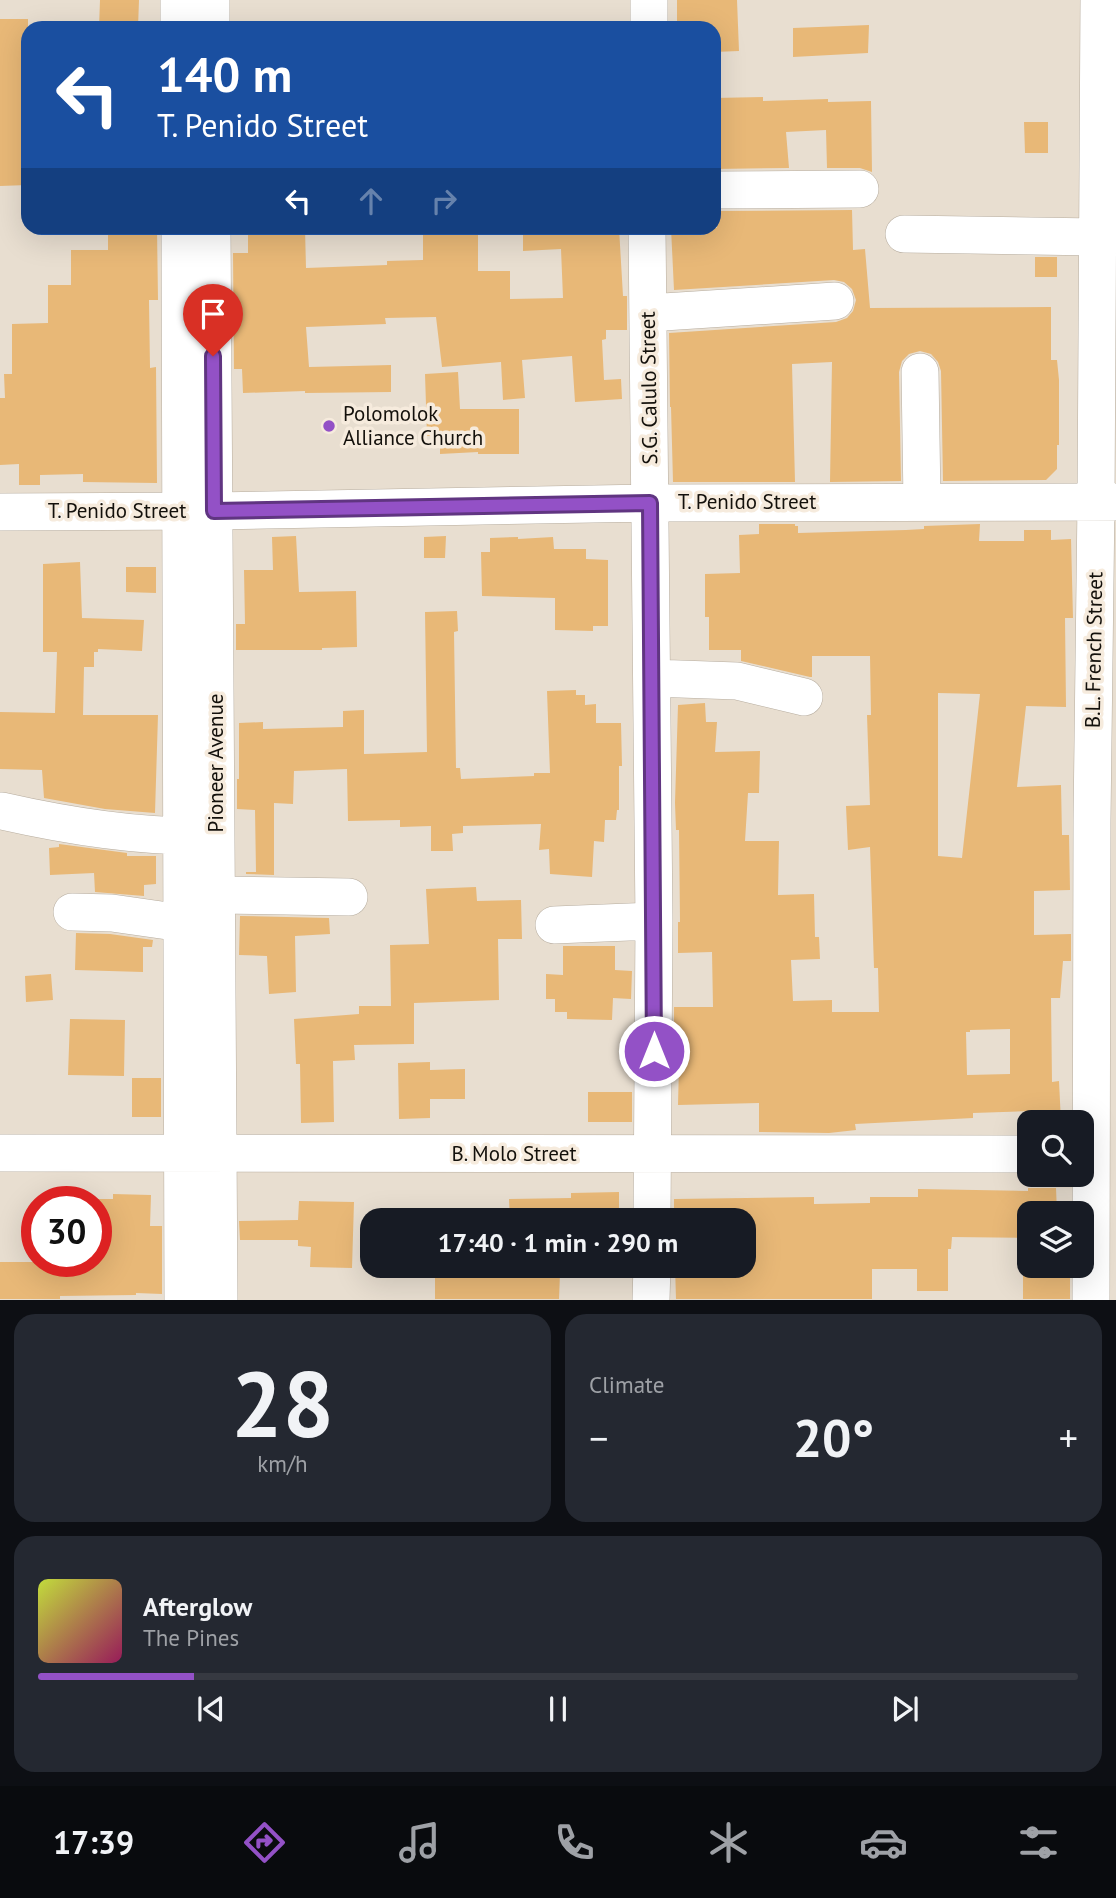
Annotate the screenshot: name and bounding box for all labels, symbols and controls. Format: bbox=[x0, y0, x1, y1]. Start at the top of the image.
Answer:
text: 140 m bbox=[157, 42, 292, 106]
icon: left bbox=[42, 49, 133, 140]
text: T. Penido Street bbox=[157, 104, 368, 146]
icon: left bbox=[279, 182, 317, 220]
icon: ahead bbox=[352, 182, 390, 220]
icon: right bbox=[425, 182, 463, 220]
pin bbox=[183, 284, 243, 356]
icon: arrive bbox=[194, 295, 232, 333]
street label: S.G. Calulo Street bbox=[634, 311, 663, 465]
place label: Polomolok Alliance Church bbox=[343, 400, 483, 451]
marker: Polomolok Alliance Church bbox=[321, 418, 337, 434]
street label: T. Penido Street bbox=[678, 488, 816, 515]
street label: T. Penido Street bbox=[48, 497, 186, 524]
street label: B.L. French Street bbox=[1079, 572, 1108, 728]
street label: Pioneer Avenue bbox=[202, 694, 229, 832]
position arrow bbox=[617, 1014, 691, 1088]
map controls bbox=[1017, 1110, 1094, 1278]
button: search bbox=[1017, 1110, 1094, 1187]
street label: B. Molo Street bbox=[451, 1140, 577, 1167]
speed limit sign: 30 bbox=[21, 1186, 112, 1277]
button: layers bbox=[1017, 1201, 1094, 1278]
text: 17:40 · 1 min · 290 m bbox=[438, 1226, 678, 1259]
text: 28 bbox=[231, 1344, 334, 1462]
text: Climate bbox=[589, 1370, 664, 1399]
text: 20° bbox=[793, 1404, 874, 1471]
text: − bbox=[589, 1413, 608, 1462]
text: + bbox=[1059, 1413, 1078, 1462]
text: km/h bbox=[257, 1449, 308, 1478]
text: Afterglow bbox=[143, 1590, 252, 1623]
text: The Pines bbox=[143, 1623, 239, 1652]
icon: previous bbox=[192, 1690, 230, 1728]
icon: pause bbox=[539, 1690, 577, 1728]
icon: next bbox=[886, 1690, 924, 1728]
icon: directions bbox=[240, 1818, 289, 1867]
icon: music bbox=[395, 1818, 444, 1867]
icon: phone bbox=[550, 1818, 599, 1867]
icon: climate bbox=[704, 1818, 753, 1867]
icon: car bbox=[859, 1818, 908, 1867]
icon: filters bbox=[1014, 1818, 1063, 1867]
text: 17:39 bbox=[53, 1821, 134, 1863]

